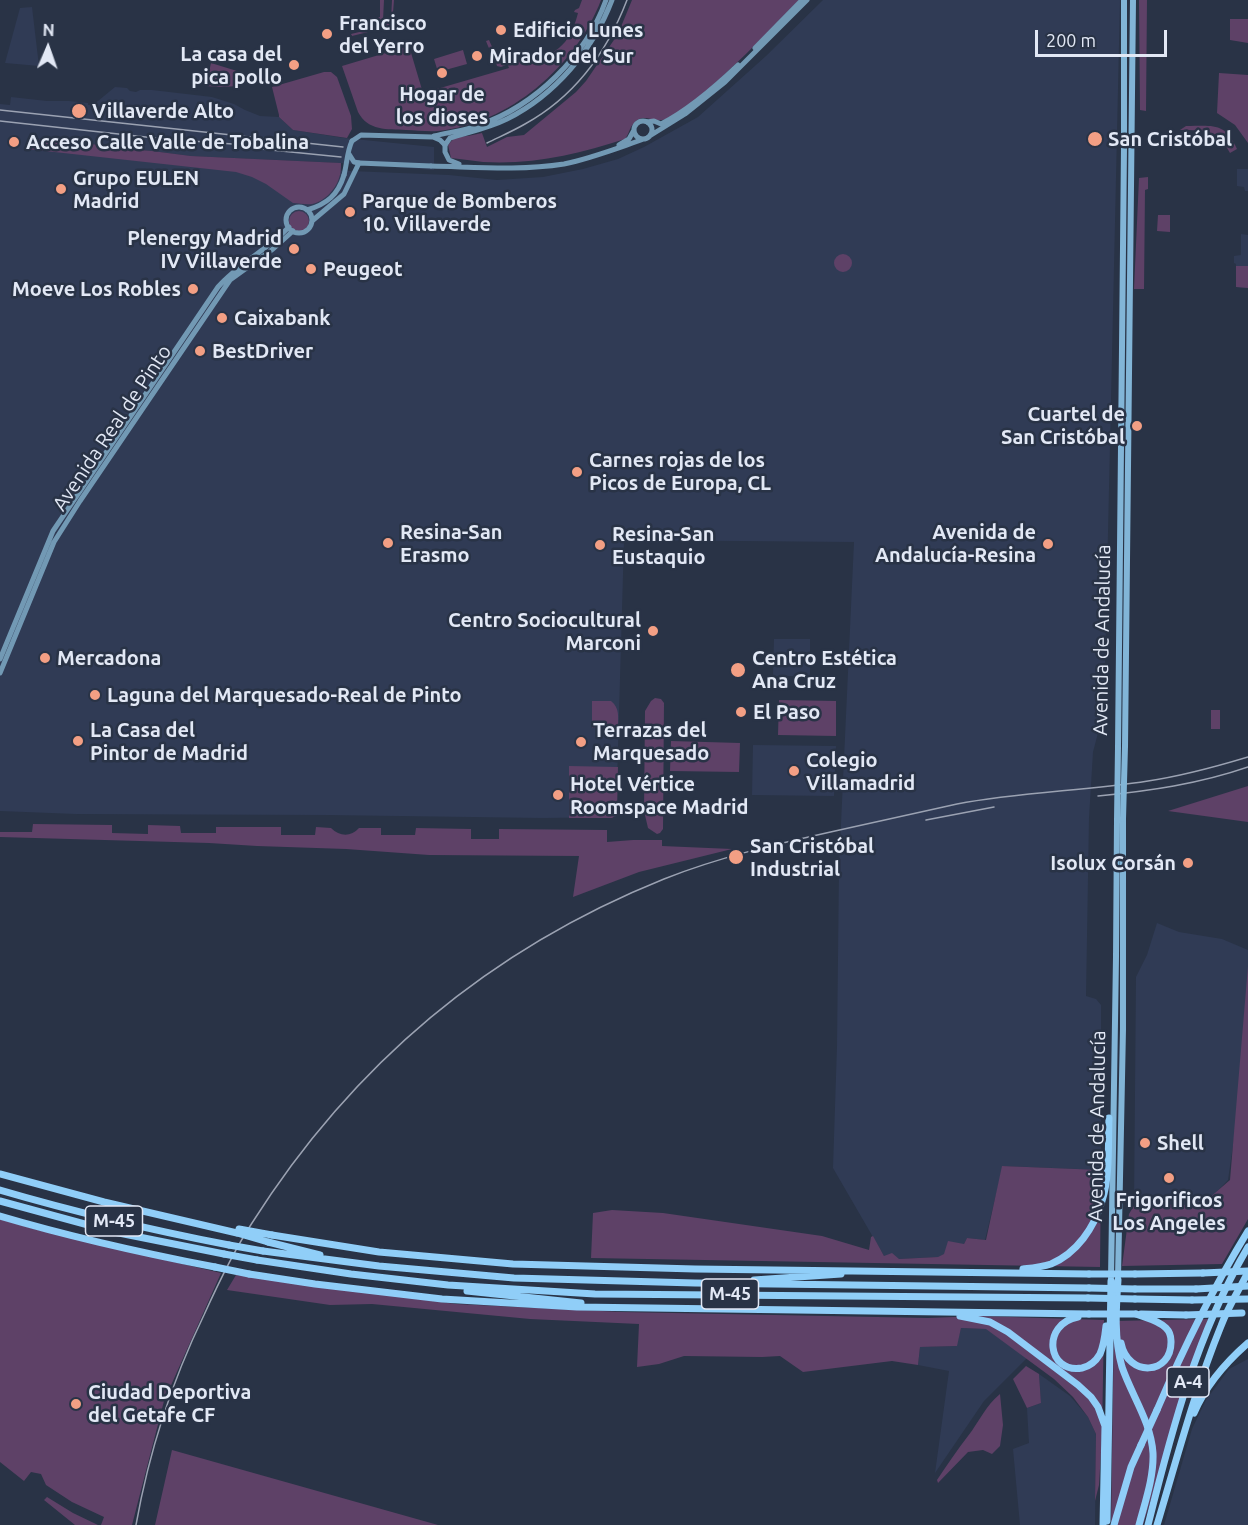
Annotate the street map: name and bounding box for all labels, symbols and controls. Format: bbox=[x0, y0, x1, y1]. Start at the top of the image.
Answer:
place label: Francisco del Yerro bbox=[339, 11, 427, 58]
north arrow bbox=[18, 18, 78, 78]
place label: Edificio Lunes bbox=[513, 18, 643, 42]
scale bar bbox=[1038, 18, 1170, 56]
text: N bbox=[42, 21, 55, 39]
marker: Edificio Lunes bbox=[494, 23, 508, 37]
marker: Francisco del Yerro bbox=[320, 27, 334, 41]
text: 200 m bbox=[1046, 30, 1096, 50]
place label: La casa del pica pollo bbox=[180, 42, 282, 89]
place label: Mirador del Sur bbox=[489, 44, 634, 68]
marker: Mirador del Sur bbox=[470, 49, 484, 63]
marker: La casa del pica pollo bbox=[287, 58, 301, 72]
marker: Hogar de los dioses bbox=[435, 66, 449, 80]
place label: Hogar de los dioses bbox=[396, 82, 488, 129]
place label: Villaverde Alto bbox=[92, 99, 234, 123]
marker: Villaverde Alto bbox=[70, 102, 88, 120]
place label: San Cristóbal bbox=[1108, 127, 1232, 151]
place label: Acceso Calle Valle de Tobalina bbox=[26, 130, 309, 154]
marker: San Cristóbal bbox=[1086, 130, 1104, 148]
marker: Acceso Calle Valle de Tobalina bbox=[7, 135, 21, 149]
place label: Grupo EULEN Madrid bbox=[73, 166, 199, 213]
marker: Grupo EULEN Madrid bbox=[54, 182, 68, 196]
place label: Parque de Bomberos 10. Villaverde bbox=[362, 189, 557, 236]
marker: Parque de Bomberos 10. Villaverde bbox=[343, 205, 357, 219]
place label: Plenergy Madrid IV Villaverde bbox=[127, 226, 282, 273]
marker: Plenergy Madrid IV Villaverde bbox=[287, 242, 301, 256]
place label: Peugeot bbox=[323, 257, 403, 281]
marker: Peugeot bbox=[304, 262, 318, 276]
place label: Moeve Los Robles bbox=[12, 277, 181, 301]
marker: Moeve Los Robles bbox=[186, 282, 200, 296]
place label: Caixabank bbox=[234, 306, 330, 330]
marker: Caixabank bbox=[215, 311, 229, 325]
place label: BestDriver bbox=[212, 339, 313, 363]
street label: Avenida Real de Pinto bbox=[48, 340, 176, 516]
marker: BestDriver bbox=[193, 344, 207, 358]
place label: Cuartel de San Cristóbal bbox=[1001, 402, 1125, 449]
marker: Cuartel de San Cristóbal bbox=[1130, 419, 1144, 433]
place label: Carnes rojas de los Picos de Europa, CL bbox=[589, 448, 771, 495]
marker: Carnes rojas de los Picos de Europa, CL bbox=[570, 465, 584, 479]
place label: Resina-San Erasmo bbox=[400, 520, 502, 567]
place label: Avenida de Andalucía-Resina bbox=[875, 520, 1036, 567]
place label: Resina-San Eustaquio bbox=[612, 522, 714, 569]
marker: Resina-San Erasmo bbox=[381, 536, 395, 550]
marker: Avenida de Andalucía-Resina bbox=[1041, 537, 1055, 551]
marker: Resina-San Eustaquio bbox=[593, 538, 607, 552]
street label: Avenida de Andalucía bbox=[1088, 544, 1116, 736]
place label: Centro Sociocultural Marconi bbox=[448, 608, 641, 655]
marker: Centro Sociocultural Marconi bbox=[646, 624, 660, 638]
place label: Mercadona bbox=[57, 646, 161, 670]
place label: Centro Estética Ana Cruz bbox=[752, 646, 897, 693]
marker: Mercadona bbox=[38, 651, 52, 665]
marker: Centro Estética Ana Cruz bbox=[729, 661, 747, 679]
place label: Laguna del Marquesado-Real de Pinto bbox=[107, 683, 462, 707]
marker: Laguna del Marquesado-Real de Pinto bbox=[88, 688, 102, 702]
place label: El Paso bbox=[753, 700, 820, 724]
marker: El Paso bbox=[734, 705, 748, 719]
place label: La Casa del Pintor de Madrid bbox=[90, 718, 248, 765]
place label: Terrazas del Marquesado bbox=[593, 718, 709, 765]
marker: La Casa del Pintor de Madrid bbox=[71, 734, 85, 748]
marker: Terrazas del Marquesado bbox=[574, 735, 588, 749]
place label: Colegio Villamadrid bbox=[806, 748, 915, 795]
marker: Colegio Villamadrid bbox=[787, 764, 801, 778]
place label: Hotel Vértice Roomspace Madrid bbox=[570, 772, 748, 819]
marker: Hotel Vértice Roomspace Madrid bbox=[551, 788, 565, 802]
place label: San Cristóbal Industrial bbox=[750, 834, 874, 881]
marker: San Cristóbal Industrial bbox=[727, 848, 745, 866]
place label: Isolux Corsán bbox=[1050, 851, 1176, 875]
marker: Isolux Corsán bbox=[1181, 856, 1195, 870]
street label: Avenida de Andalucía bbox=[1083, 1030, 1111, 1222]
place label: Shell bbox=[1157, 1131, 1204, 1155]
marker: Shell bbox=[1138, 1136, 1152, 1150]
marker: Frigorificos Los Angeles bbox=[1162, 1171, 1176, 1185]
place label: Frigorificos Los Angeles bbox=[1112, 1188, 1226, 1235]
road number: M-45 bbox=[86, 1206, 142, 1236]
road number: M-45 bbox=[702, 1279, 758, 1309]
road number: A-4 bbox=[1167, 1367, 1209, 1397]
place label: Ciudad Deportiva del Getafe CF bbox=[88, 1380, 251, 1427]
marker: Ciudad Deportiva del Getafe CF bbox=[69, 1397, 83, 1411]

